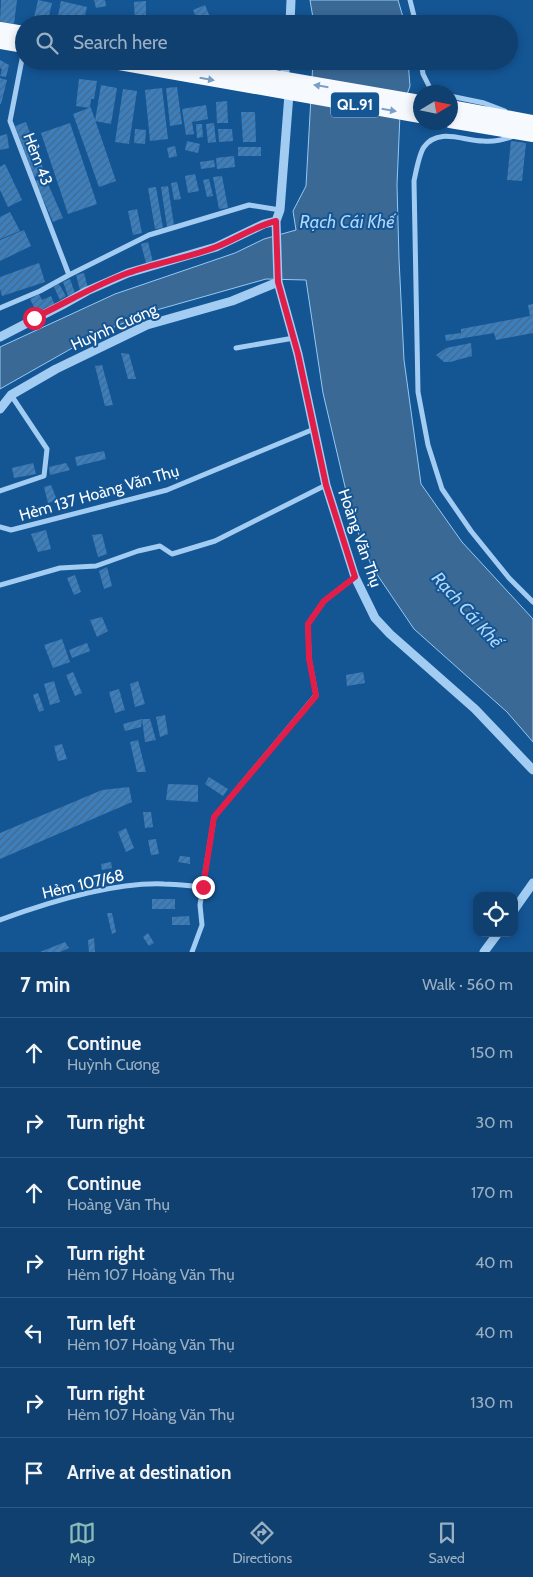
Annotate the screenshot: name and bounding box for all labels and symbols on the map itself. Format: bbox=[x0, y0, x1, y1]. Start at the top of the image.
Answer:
one-way arrow bbox=[200, 76, 216, 84]
one-way arrow bbox=[312, 81, 328, 89]
north arrow bbox=[413, 85, 458, 130]
road number: QL.91 bbox=[331, 92, 379, 118]
one-way arrow bbox=[381, 107, 397, 115]
street label: Hẻm 43 bbox=[19, 130, 57, 188]
water label: Rạch Cái Khế bbox=[300, 211, 397, 233]
street label: Huỳnh Cương bbox=[68, 299, 161, 354]
route start bbox=[23, 307, 46, 330]
street label: Hẻm 137 Hoàng Văn Thụ bbox=[17, 461, 181, 525]
street label: Hoàng Văn Thụ bbox=[334, 486, 386, 590]
water label: Rạch Cái Khế bbox=[427, 567, 509, 655]
street label: Hẻm 107/68 bbox=[40, 865, 126, 903]
route end bbox=[192, 876, 215, 899]

